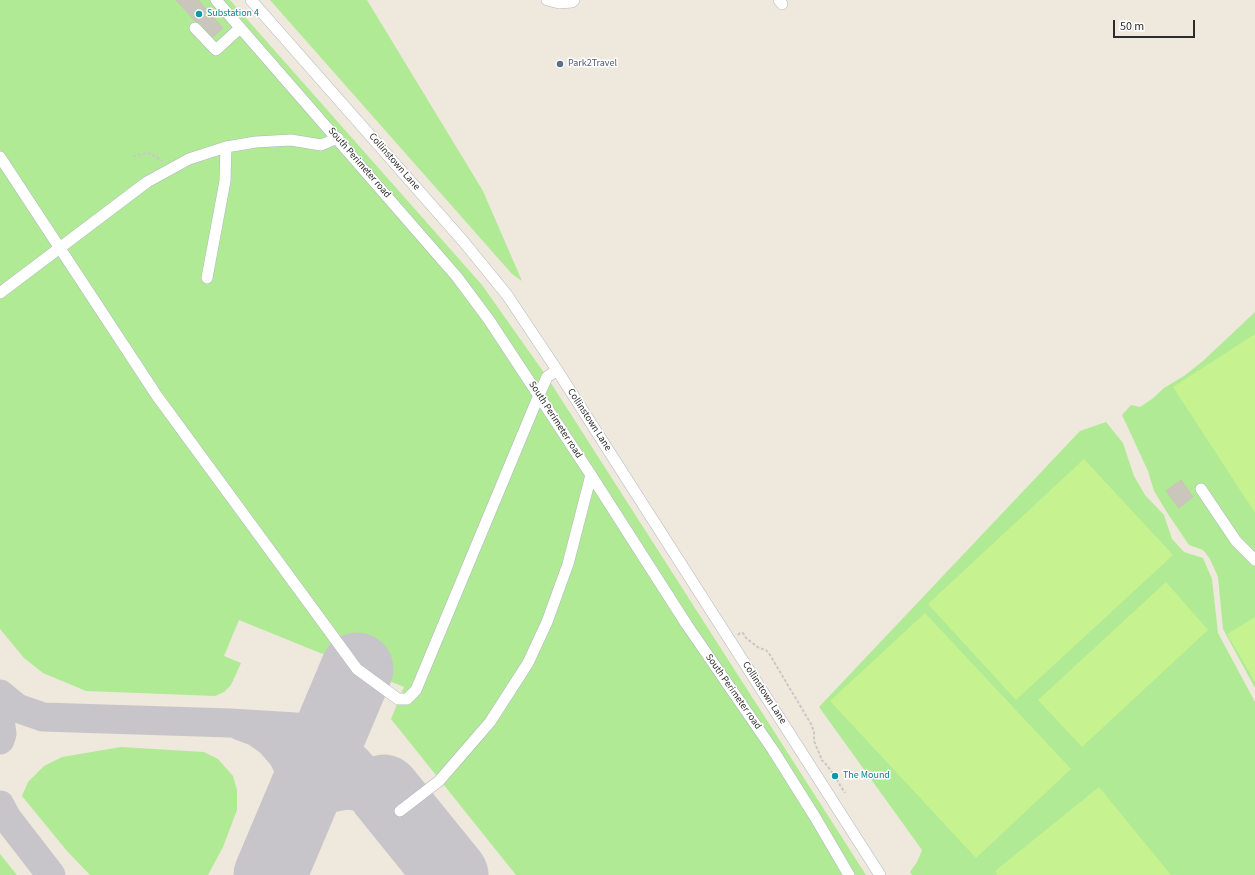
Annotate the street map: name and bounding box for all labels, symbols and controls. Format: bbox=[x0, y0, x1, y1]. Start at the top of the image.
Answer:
place label: Substation 4 bbox=[207, 8, 259, 20]
marker: Substation 4 bbox=[194, 9, 204, 19]
scale bar bbox=[1115, 12, 1197, 38]
text: 50 m bbox=[1120, 18, 1144, 35]
place label: Park2Travel bbox=[568, 58, 617, 70]
marker: Park2Travel bbox=[555, 59, 565, 69]
street label: South Perimeter road bbox=[325, 125, 393, 201]
street label: Collinstown Lane bbox=[366, 131, 422, 193]
street label: South Perimeter road bbox=[526, 379, 584, 461]
street label: Collinstown Lane bbox=[564, 387, 614, 453]
street label: South Perimeter road bbox=[702, 652, 764, 732]
street label: Collinstown Lane bbox=[739, 660, 789, 726]
place label: The Mound bbox=[843, 770, 890, 782]
marker: The Mound bbox=[830, 771, 840, 781]

